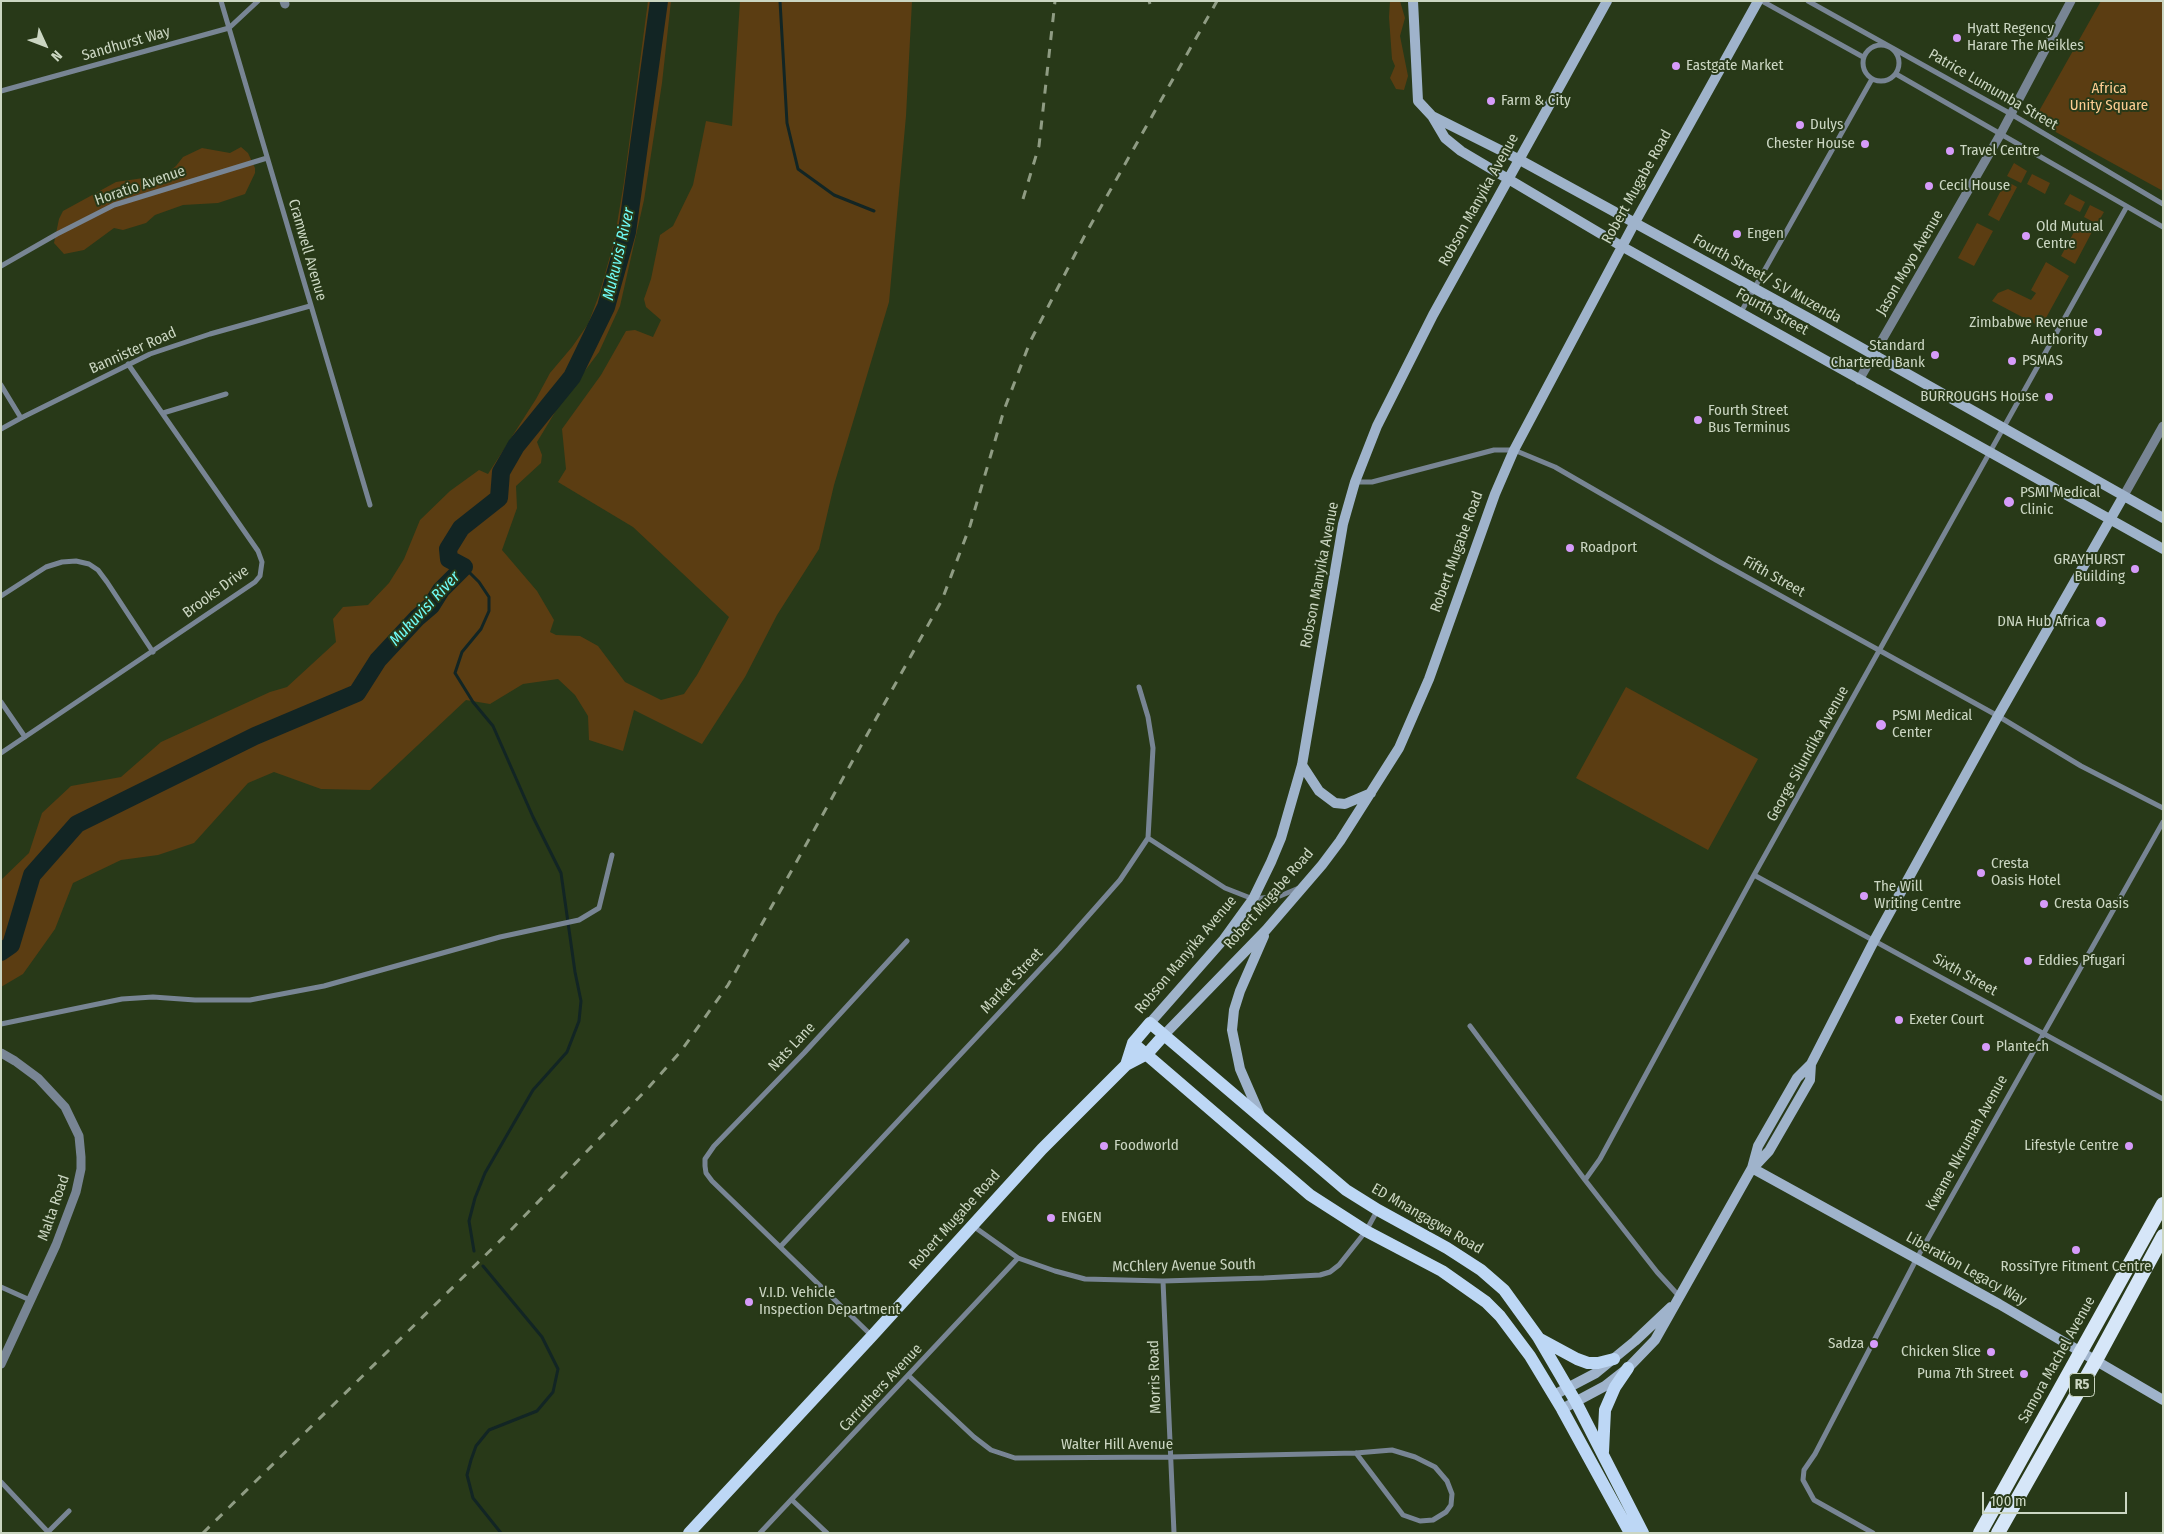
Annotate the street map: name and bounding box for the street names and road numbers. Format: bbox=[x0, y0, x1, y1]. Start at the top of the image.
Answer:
street label: Sandhurst Way bbox=[80, 23, 172, 65]
street label: Patrice Lumumba Street bbox=[1925, 46, 2061, 134]
street label: Robert Mugabe Road bbox=[1598, 127, 1676, 247]
street label: Robson Manyika Avenue bbox=[1435, 131, 1523, 269]
street label: Horatio Avenue bbox=[93, 162, 187, 210]
street label: Cramwell Avenue bbox=[284, 197, 330, 303]
street label: Jason Moyo Avenue bbox=[1873, 207, 1947, 319]
street label: Fourth Street/ S.V Muzenda bbox=[1690, 231, 1844, 327]
street label: Fourth Street bbox=[1733, 285, 1811, 339]
street label: Bannister Road bbox=[87, 324, 179, 378]
street label: Robert Mugabe Road bbox=[1427, 489, 1487, 615]
street label: Robson Manyika Avenue bbox=[1297, 500, 1343, 650]
street label: Fifth Street bbox=[1740, 553, 1808, 601]
street label: Brooks Drive bbox=[179, 562, 253, 622]
street label: George Silundika Avenue bbox=[1763, 683, 1853, 825]
street label: Robert Mugabe Road bbox=[1220, 845, 1318, 953]
street label: Robson Manyika Avenue bbox=[1131, 892, 1241, 1018]
street label: Market Street bbox=[977, 945, 1047, 1017]
street label: Sixth Street bbox=[1930, 950, 2000, 1000]
street label: Nats Lane bbox=[765, 1019, 819, 1075]
street label: Kwame Nkrumah Avenue bbox=[1922, 1072, 2012, 1214]
street label: Robert Mugabe Road bbox=[906, 1167, 1004, 1273]
street label: Malta Road bbox=[34, 1173, 74, 1243]
street label: ED Mnangagwa Road bbox=[1368, 1180, 1486, 1258]
street label: Liberation Legacy Way bbox=[1903, 1228, 2029, 1310]
street label: McChlery Avenue South bbox=[1112, 1256, 1256, 1276]
street label: Samora Machel Avenue bbox=[2015, 1293, 2099, 1427]
street label: Carruthers Avenue bbox=[836, 1340, 926, 1436]
street label: Morris Road bbox=[1145, 1340, 1165, 1414]
road number: R5 bbox=[2070, 1374, 2094, 1396]
street label: Walter Hill Avenue bbox=[1061, 1436, 1173, 1454]

